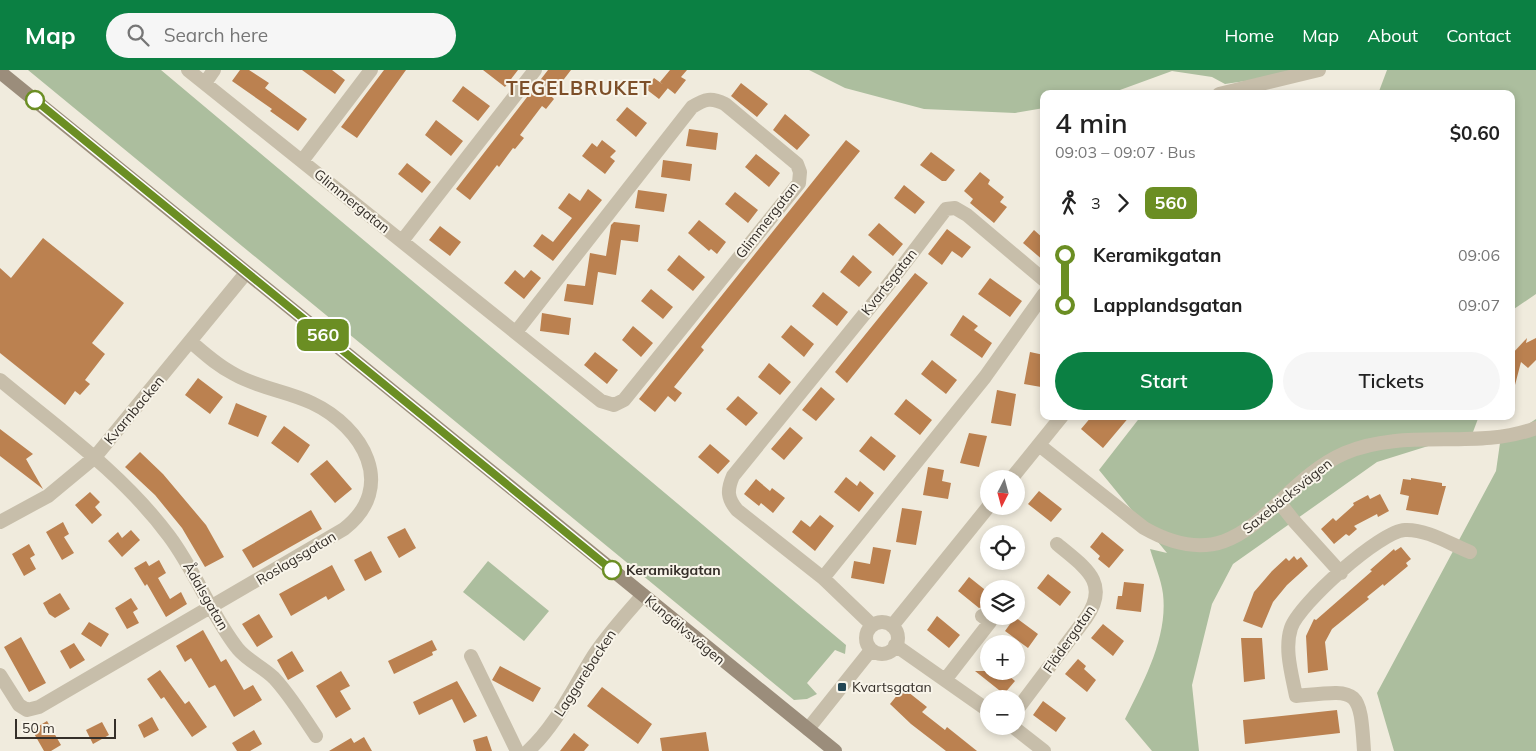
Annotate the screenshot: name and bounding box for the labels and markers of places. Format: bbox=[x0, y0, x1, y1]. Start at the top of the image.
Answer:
unlabelled marker bbox=[25, 90, 45, 110]
marker: Keramikgatan bbox=[602, 560, 622, 580]
place label: Keramikgatan bbox=[626, 561, 721, 579]
place label: Kvartsgatan bbox=[852, 678, 932, 696]
marker: Kvartsgatan bbox=[836, 681, 848, 693]

